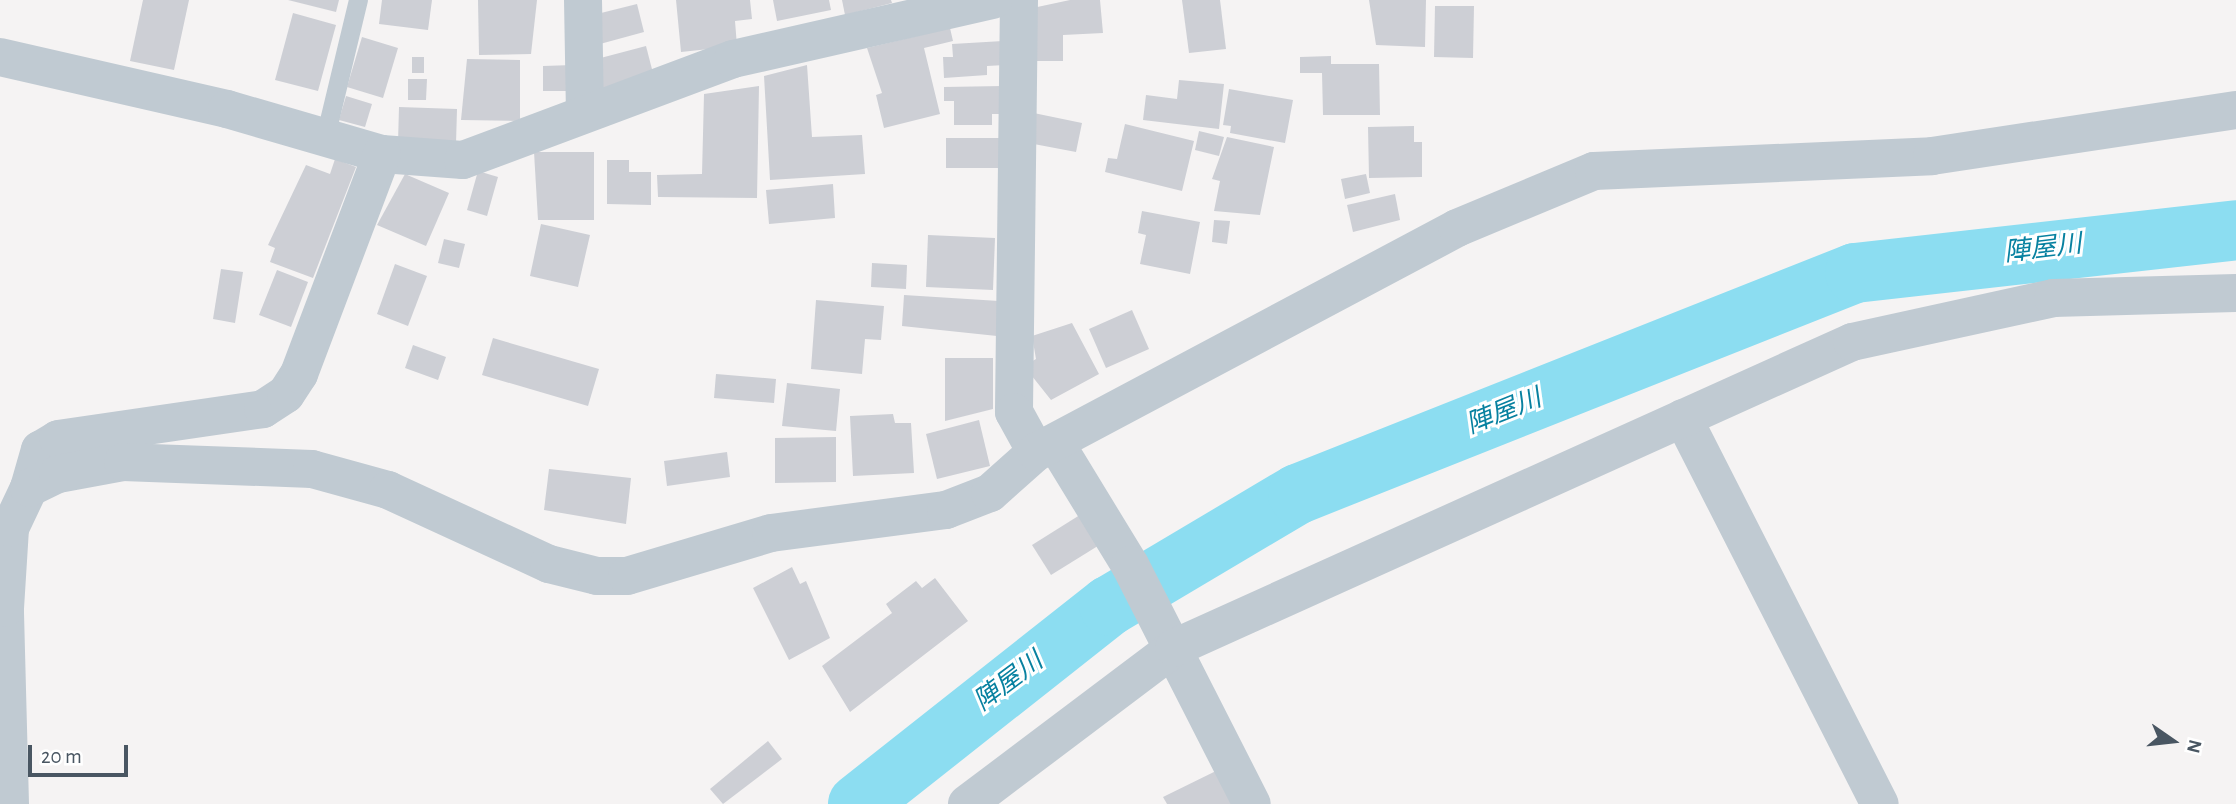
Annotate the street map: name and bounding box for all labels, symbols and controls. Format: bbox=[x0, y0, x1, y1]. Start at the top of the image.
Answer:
water label: 陣屋川 bbox=[2002, 229, 2084, 269]
water label: 陣屋川 bbox=[1462, 383, 1546, 441]
water label: 陣屋川 bbox=[968, 646, 1050, 718]
north arrow bbox=[2138, 706, 2208, 776]
scale bar bbox=[32, 730, 131, 774]
text: N bbox=[2183, 737, 2205, 755]
text: 20 m bbox=[41, 746, 82, 767]

